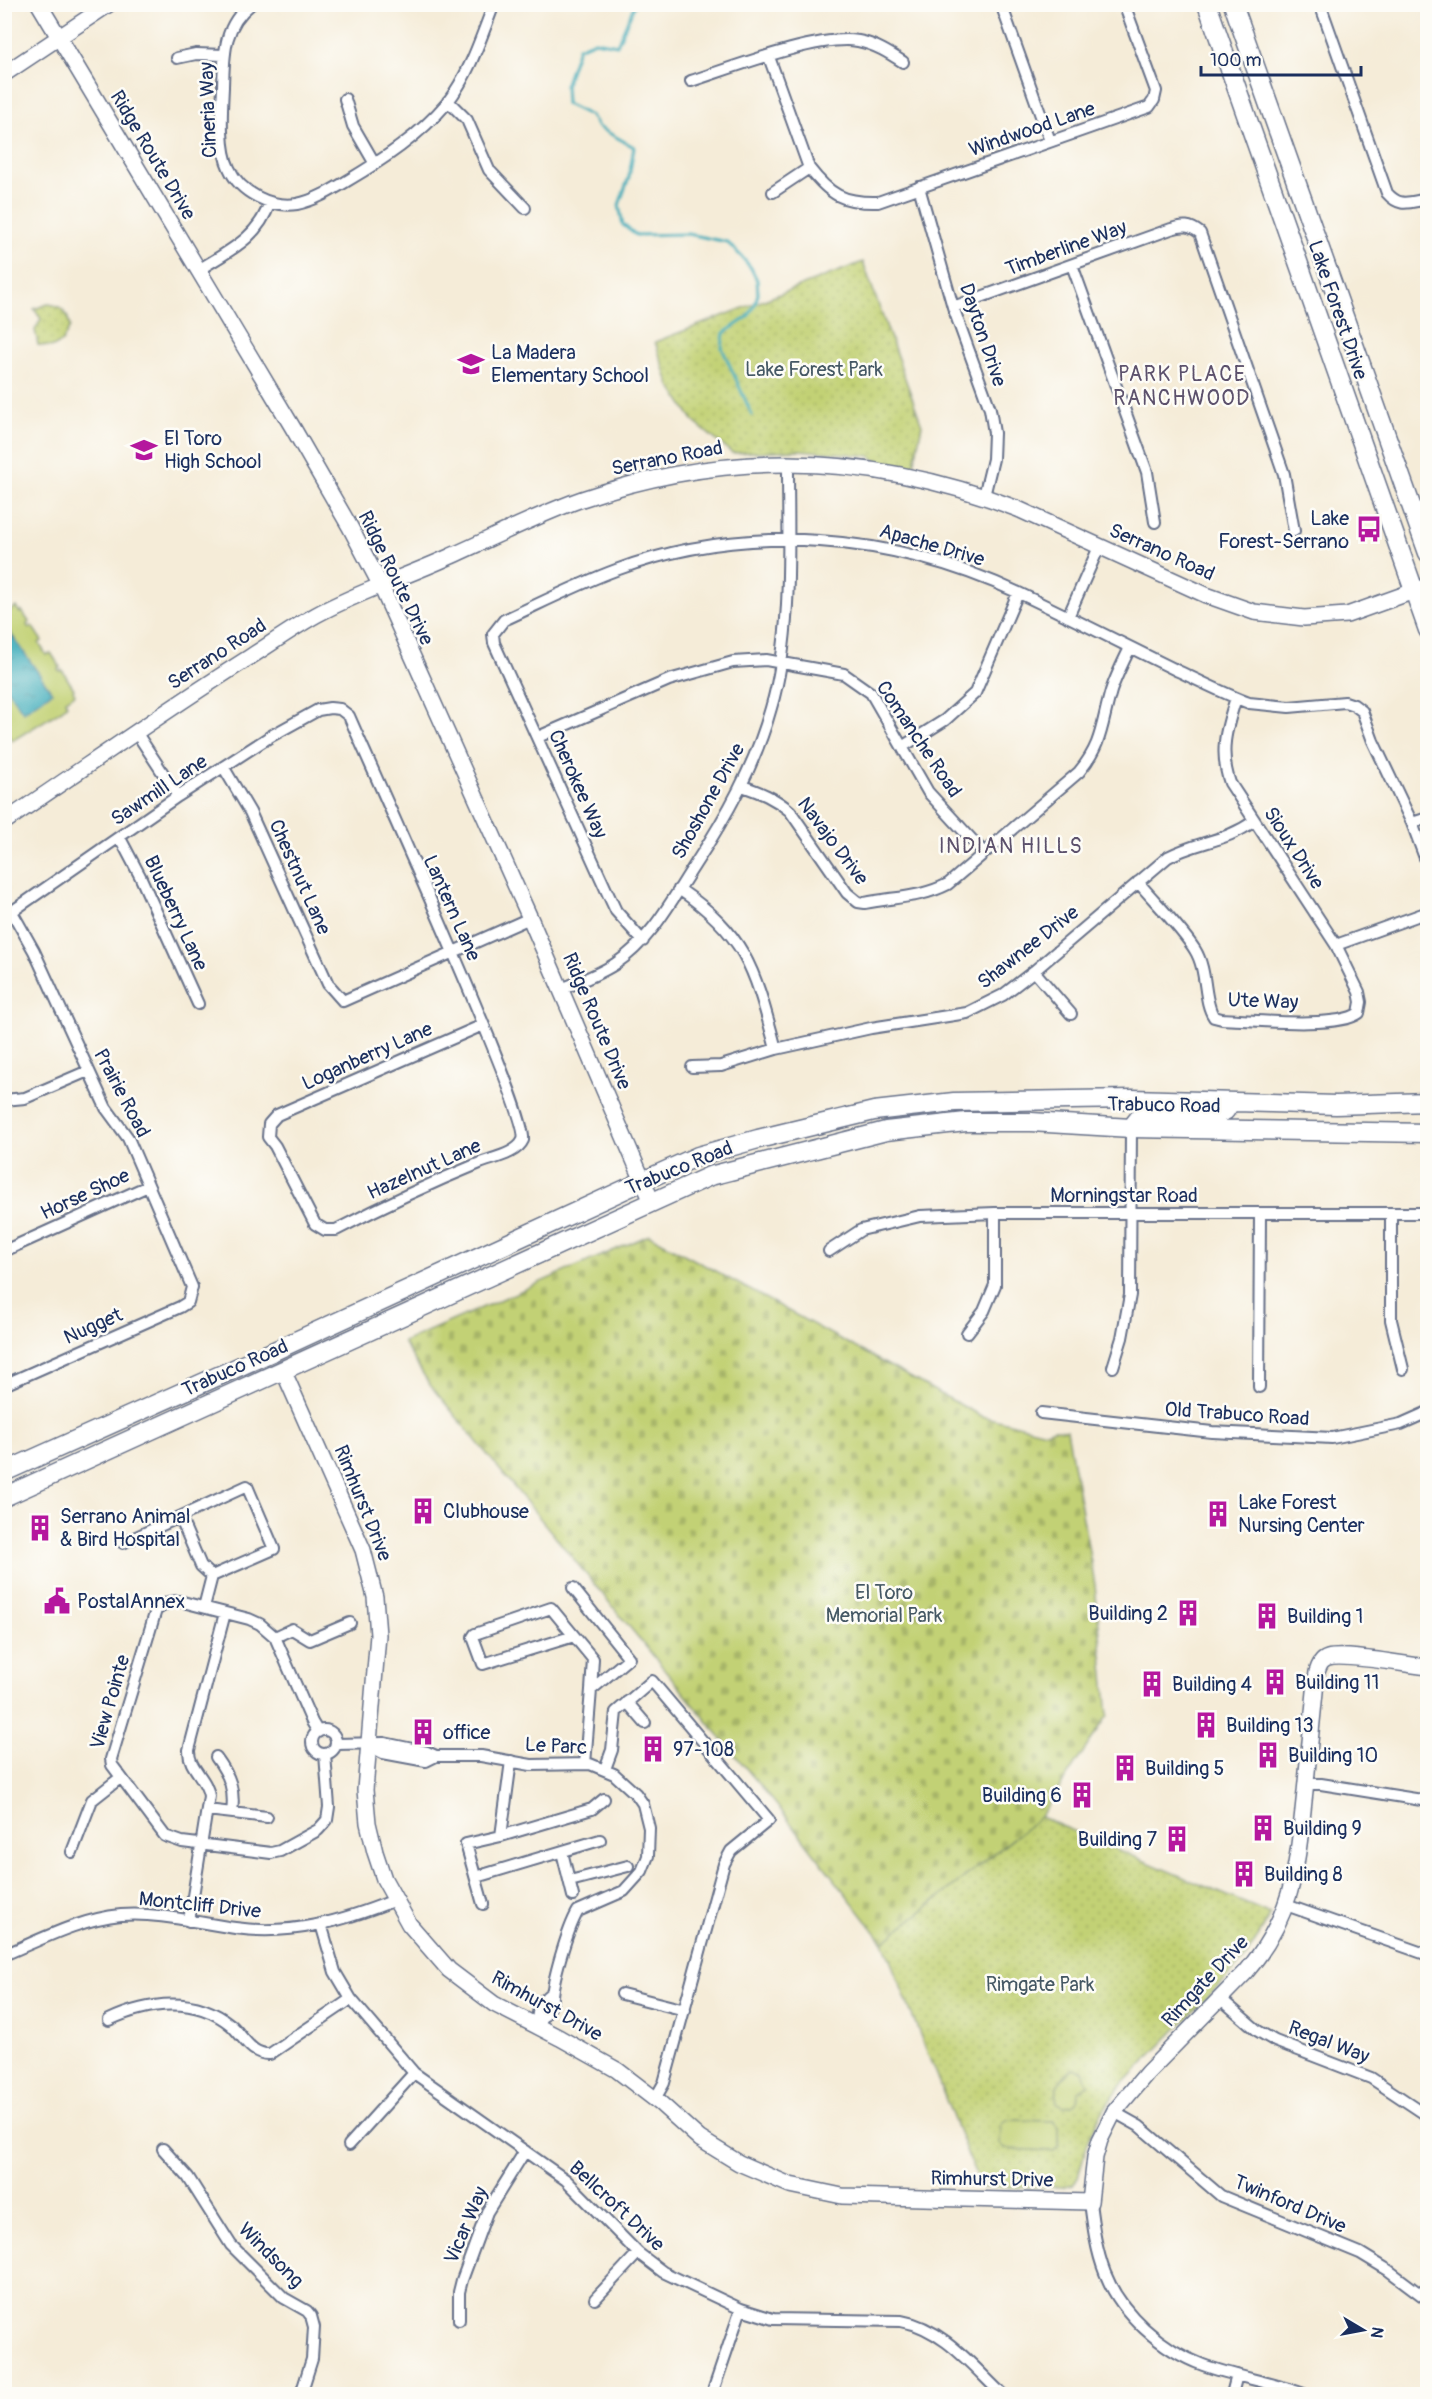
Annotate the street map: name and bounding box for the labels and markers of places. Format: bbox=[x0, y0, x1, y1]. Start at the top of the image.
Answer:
place label: La Madera Elementary School bbox=[491, 340, 649, 388]
school or university icon: La Madera Elementary School bbox=[456, 349, 486, 379]
place label: El Toro High School bbox=[164, 426, 262, 474]
school or university icon: El Toro High School bbox=[129, 435, 159, 465]
place label: Lake Forest-Serrano bbox=[1218, 506, 1349, 554]
bus stop icon: Lake Forest-Serrano bbox=[1354, 514, 1384, 544]
place label: Lake Forest Nursing Center bbox=[1238, 1490, 1365, 1538]
building icon: Clubhouse bbox=[408, 1496, 438, 1526]
place label: Clubhouse bbox=[443, 1499, 529, 1524]
building icon: Lake Forest Nursing Center bbox=[1203, 1499, 1233, 1529]
place label: Serrano Animal & Bird Hospital bbox=[60, 1504, 191, 1552]
building icon: Serrano Animal & Bird Hospital bbox=[25, 1513, 55, 1543]
public building icon: PostalAnnex bbox=[42, 1586, 72, 1616]
place label: PostalAnnex bbox=[77, 1589, 185, 1614]
building icon: Building 2 bbox=[1173, 1598, 1203, 1628]
place label: Building 2 bbox=[1088, 1601, 1168, 1626]
building icon: Building 1 bbox=[1252, 1601, 1282, 1631]
place label: Building 1 bbox=[1287, 1604, 1363, 1629]
building icon: Building 11 bbox=[1260, 1667, 1290, 1697]
building icon: Building 4 bbox=[1137, 1669, 1167, 1699]
place label: Building 11 bbox=[1295, 1670, 1379, 1695]
place label: Building 4 bbox=[1172, 1672, 1253, 1697]
building icon: Building 13 bbox=[1191, 1710, 1221, 1740]
place label: Building 13 bbox=[1226, 1713, 1314, 1738]
building icon: office bbox=[408, 1717, 438, 1747]
place label: office bbox=[443, 1720, 491, 1745]
building icon: 97-108 bbox=[638, 1734, 668, 1764]
place label: 97-108 bbox=[673, 1737, 734, 1762]
building icon: Building 10 bbox=[1253, 1740, 1283, 1770]
place label: Building 10 bbox=[1288, 1743, 1378, 1768]
building icon: Building 5 bbox=[1110, 1753, 1140, 1783]
place label: Building 5 bbox=[1145, 1756, 1224, 1781]
building icon: Building 6 bbox=[1067, 1780, 1097, 1810]
place label: Building 6 bbox=[982, 1783, 1062, 1808]
building icon: Building 9 bbox=[1248, 1813, 1278, 1843]
place label: Building 9 bbox=[1283, 1816, 1362, 1841]
building icon: Building 7 bbox=[1162, 1824, 1192, 1854]
place label: Building 7 bbox=[1078, 1827, 1157, 1852]
building icon: Building 8 bbox=[1229, 1859, 1259, 1889]
place label: Building 8 bbox=[1264, 1862, 1343, 1887]

